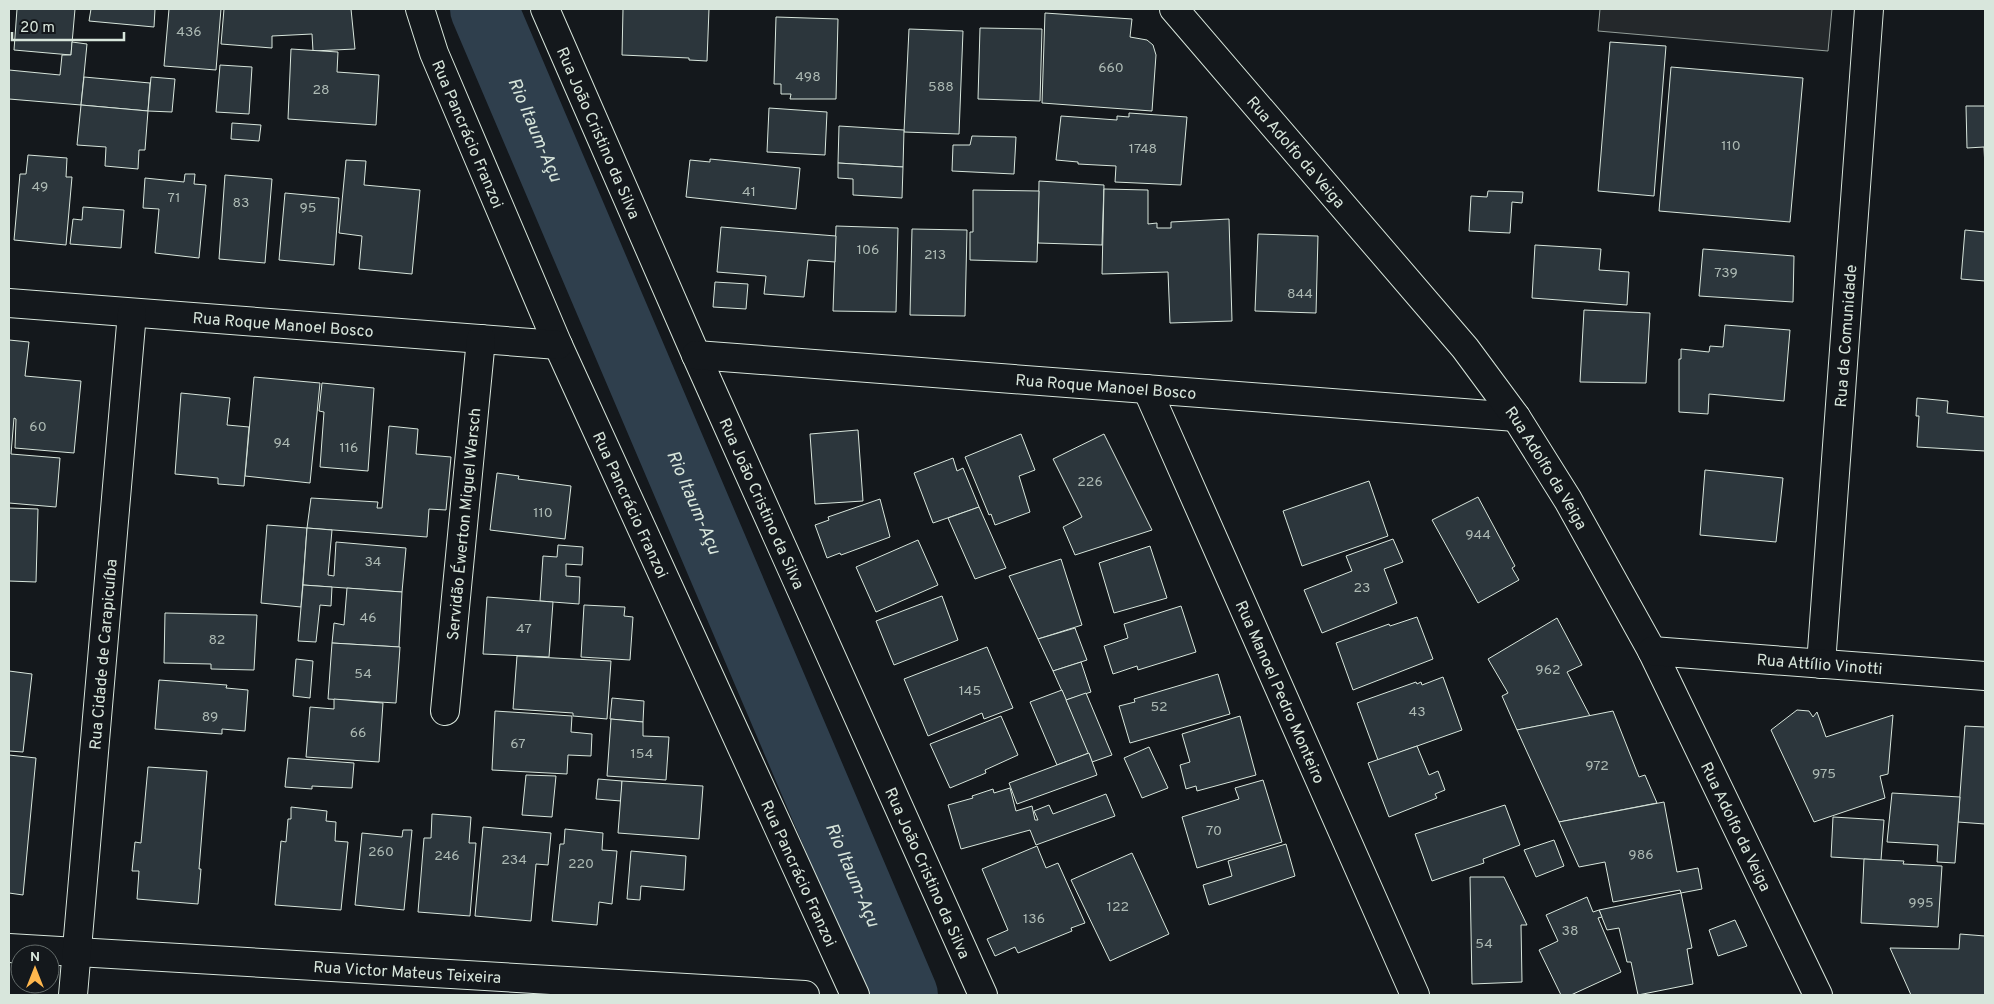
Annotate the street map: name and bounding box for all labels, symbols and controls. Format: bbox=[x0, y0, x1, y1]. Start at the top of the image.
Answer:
scale bar bbox=[12, 10, 125, 42]
text: 20 m bbox=[20, 19, 55, 38]
house number: 436 bbox=[176, 24, 202, 41]
street label: Rua João Cristino da Silva bbox=[551, 44, 643, 223]
street label: Rua Pancrácio Franzoi bbox=[426, 57, 507, 212]
house number: 660 bbox=[1098, 60, 1124, 77]
house number: 498 bbox=[795, 69, 821, 86]
water label: Rio Itaum-Açu bbox=[502, 75, 566, 186]
house number: 588 bbox=[928, 79, 954, 96]
house number: 28 bbox=[312, 82, 330, 99]
street label: Rua Adolfo da Veiga bbox=[1241, 93, 1349, 213]
house number: 110 bbox=[1721, 138, 1741, 155]
house number: 1748 bbox=[1129, 141, 1157, 158]
house number: 49 bbox=[32, 179, 48, 196]
house number: 41 bbox=[742, 184, 756, 201]
house number: 71 bbox=[168, 190, 180, 207]
house number: 83 bbox=[233, 195, 249, 212]
house number: 95 bbox=[299, 200, 317, 217]
house number: 106 bbox=[857, 242, 879, 259]
house number: 213 bbox=[924, 247, 946, 264]
street label: Rua da Comunidade bbox=[1832, 264, 1862, 408]
house number: 739 bbox=[1714, 265, 1738, 282]
house number: 844 bbox=[1287, 286, 1313, 303]
street label: Rua Roque Manoel Bosco bbox=[192, 309, 374, 343]
street label: Rua Roque Manoel Bosco bbox=[1014, 371, 1197, 405]
street label: Rua Adolfo da Veiga bbox=[1500, 403, 1591, 534]
street label: Servidão Éwerton Miguel Warsch bbox=[444, 407, 486, 641]
street label: Rua João Cristino da Silva bbox=[714, 415, 808, 593]
house number: 60 bbox=[29, 419, 47, 436]
street label: Rua Pancrácio Franzoi bbox=[587, 429, 671, 582]
house number: 94 bbox=[273, 435, 291, 452]
house number: 116 bbox=[340, 440, 358, 457]
water label: Rio Itaum-Açu bbox=[660, 447, 725, 558]
house number: 226 bbox=[1077, 474, 1103, 491]
house number: 110 bbox=[533, 505, 553, 522]
house number: 944 bbox=[1465, 527, 1491, 544]
house number: 34 bbox=[364, 554, 382, 571]
street label: Rua Cidade de Carapicuíba bbox=[86, 558, 123, 751]
house number: 23 bbox=[1354, 580, 1371, 597]
street label: Rua Manoel Pedro Monteiro bbox=[1230, 598, 1328, 787]
house number: 46 bbox=[359, 610, 377, 627]
house number: 47 bbox=[516, 621, 532, 638]
house number: 82 bbox=[209, 632, 225, 649]
street label: Rua Attílio Vinotti bbox=[1756, 651, 1883, 680]
house number: 962 bbox=[1535, 662, 1561, 679]
house number: 54 bbox=[354, 666, 372, 683]
house number: 145 bbox=[959, 683, 981, 700]
house number: 52 bbox=[1150, 699, 1168, 716]
house number: 43 bbox=[1408, 704, 1426, 721]
house number: 89 bbox=[202, 709, 218, 726]
house number: 66 bbox=[350, 725, 366, 742]
house number: 67 bbox=[510, 736, 526, 753]
house number: 154 bbox=[631, 746, 653, 763]
house number: 972 bbox=[1585, 758, 1609, 775]
street label: Rua Adolfo da Veiga bbox=[1695, 759, 1775, 895]
house number: 975 bbox=[1812, 766, 1836, 783]
street label: Rua João Cristino da Silva bbox=[879, 785, 973, 962]
street label: Rua Pancrácio Franzoi bbox=[755, 797, 840, 950]
water label: Rio Itaum-Açu bbox=[819, 820, 884, 931]
house number: 70 bbox=[1206, 823, 1222, 840]
house number: 260 bbox=[368, 844, 394, 861]
house number: 986 bbox=[1628, 847, 1654, 864]
house number: 246 bbox=[434, 848, 460, 865]
house number: 234 bbox=[501, 852, 527, 869]
house number: 220 bbox=[568, 856, 594, 873]
house number: 995 bbox=[1908, 895, 1934, 912]
house number: 122 bbox=[1107, 899, 1129, 916]
house number: 136 bbox=[1023, 911, 1045, 928]
house number: 38 bbox=[1562, 923, 1578, 940]
house number: 54 bbox=[1475, 936, 1493, 953]
north arrow bbox=[10, 944, 60, 994]
text: N bbox=[30, 949, 40, 966]
street label: Rua Victor Mateus Teixeira bbox=[313, 958, 502, 989]

